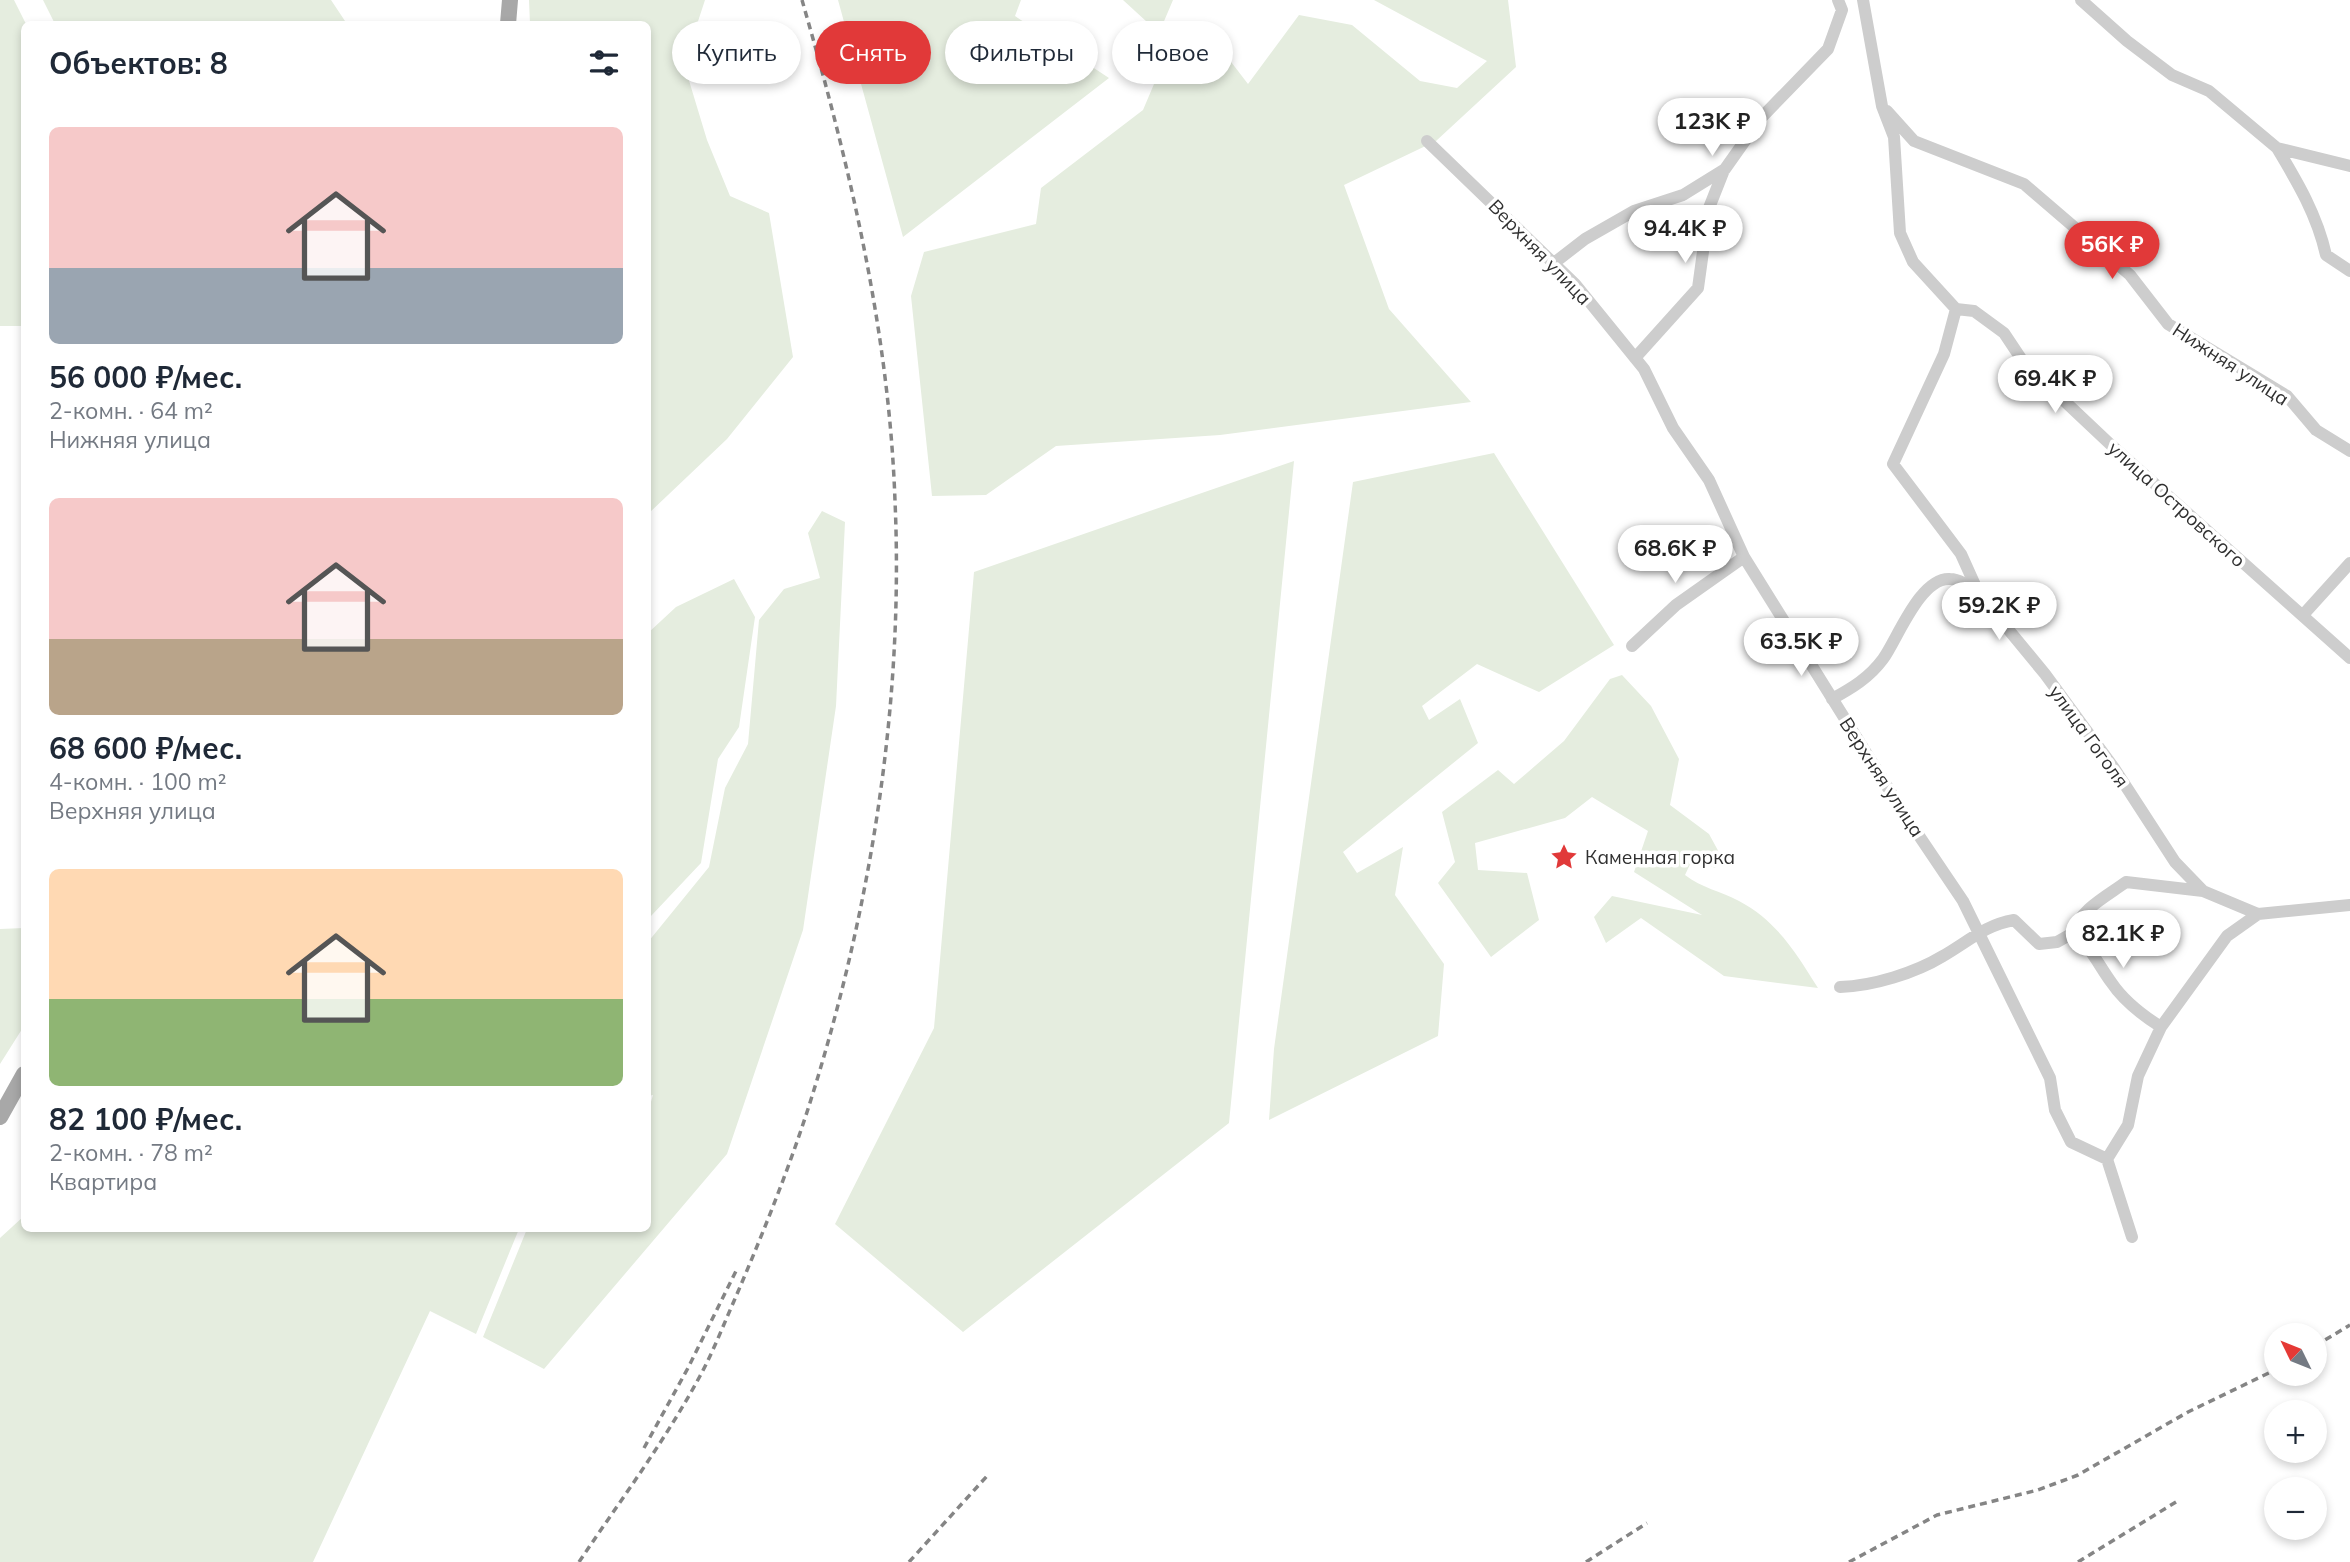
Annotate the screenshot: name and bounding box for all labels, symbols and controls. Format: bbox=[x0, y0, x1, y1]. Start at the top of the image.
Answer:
chip: Купить bbox=[672, 21, 801, 84]
chip: Снять bbox=[815, 21, 931, 84]
chip: Фильтры bbox=[945, 21, 1098, 84]
chip: Новое bbox=[1112, 21, 1233, 84]
text: Объектов: 8 bbox=[49, 44, 228, 82]
icon: filters bbox=[585, 44, 623, 82]
pin: 123K ₽ bbox=[1655, 99, 1769, 158]
text: 123K ₽ bbox=[1674, 106, 1750, 135]
icon: home bbox=[273, 173, 399, 299]
street label: Верхняя улица bbox=[1484, 194, 1596, 310]
pin: 94.4K ₽ bbox=[1620, 205, 1750, 265]
text: 94.4K ₽ bbox=[1644, 213, 1726, 242]
pin: 56K ₽ bbox=[2063, 222, 2161, 281]
text: 56K ₽ bbox=[2080, 229, 2144, 258]
street label: Нижняя улица bbox=[2168, 318, 2294, 410]
pin: 69.4K ₽ bbox=[1990, 356, 2120, 415]
text: 56 000 ₽/мес. bbox=[49, 358, 242, 396]
text: 69.4K ₽ bbox=[2014, 363, 2096, 392]
text: 2-комн. · 64 m² bbox=[49, 396, 213, 425]
text: Нижняя улица bbox=[49, 425, 211, 454]
street label: улица Островского bbox=[2103, 436, 2251, 572]
pin: 68.6K ₽ bbox=[1610, 526, 1740, 585]
text: 68.6K ₽ bbox=[1634, 533, 1716, 562]
icon: home bbox=[273, 544, 399, 670]
pin: 59.2K ₽ bbox=[1934, 582, 2064, 642]
text: 59.2K ₽ bbox=[1958, 590, 2040, 619]
pin: 63.5K ₽ bbox=[1736, 618, 1866, 678]
text: 63.5K ₽ bbox=[1760, 626, 1842, 655]
street label: улица Гоголя bbox=[2044, 680, 2134, 792]
street label: Верхняя улица bbox=[1834, 713, 1930, 841]
text: 68 600 ₽/мес. bbox=[49, 729, 242, 767]
text: 4-комн. · 100 m² bbox=[49, 767, 227, 796]
text: Верхняя улица bbox=[49, 796, 216, 825]
place icon: Каменная горка bbox=[1549, 842, 1579, 872]
place label: Каменная горка bbox=[1585, 845, 1735, 869]
pin: 82.1K ₽ bbox=[2058, 911, 2188, 970]
icon: home bbox=[273, 915, 399, 1041]
text: 82.1K ₽ bbox=[2082, 918, 2164, 947]
text: 82 100 ₽/мес. bbox=[49, 1100, 242, 1138]
text: 2-комн. · 78 m² bbox=[49, 1138, 213, 1167]
text: Квартира bbox=[49, 1167, 157, 1196]
north arrow bbox=[2264, 1323, 2328, 1386]
map controls bbox=[2264, 1323, 2327, 1540]
button: + bbox=[2264, 1400, 2327, 1463]
button: − bbox=[2264, 1477, 2327, 1540]

